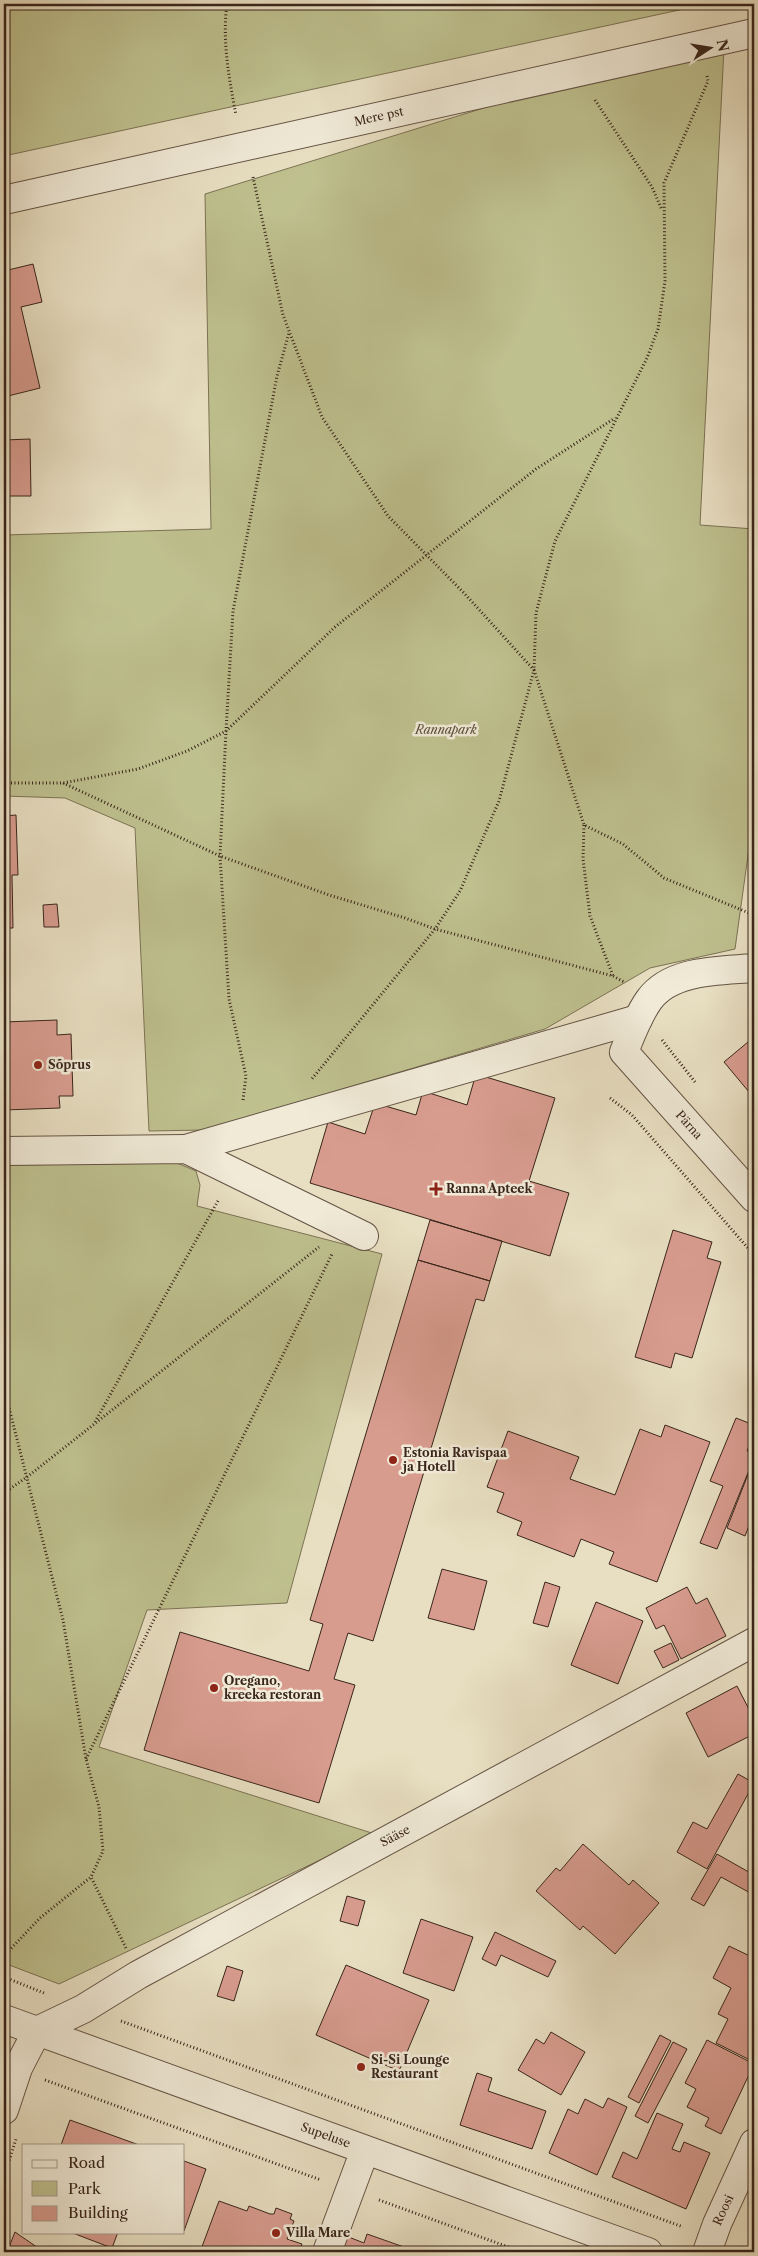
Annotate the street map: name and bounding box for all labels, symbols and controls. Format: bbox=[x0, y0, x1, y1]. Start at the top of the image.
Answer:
north arrow bbox=[686, 22, 736, 72]
text: N bbox=[713, 37, 733, 53]
street label: Mere pst bbox=[353, 103, 406, 129]
park label: Rannapark bbox=[414, 722, 477, 737]
place label: Sõprus bbox=[48, 1057, 91, 1072]
marker: Sõprus bbox=[32, 1059, 44, 1071]
street label: Pärna bbox=[673, 1107, 706, 1142]
place label: Ranna Apteek bbox=[446, 1181, 533, 1196]
marker: Ranna Apteek bbox=[430, 1183, 442, 1195]
place label: Estonia Ravispaa ja Hotell bbox=[400, 1445, 508, 1474]
marker: Estonia Ravispaa ja Hotell bbox=[387, 1454, 399, 1466]
place label: Oregano, kreeka restoran bbox=[224, 1673, 322, 1702]
marker: Oregano, kreeka restoran bbox=[208, 1682, 220, 1694]
street label: Sääse bbox=[377, 1821, 413, 1850]
place label: Si-Si Lounge Restaurant bbox=[371, 2052, 449, 2081]
marker: Si-Si Lounge Restaurant bbox=[355, 2061, 367, 2073]
street label: Supeluse bbox=[299, 2119, 353, 2151]
legend bbox=[22, 2144, 185, 2234]
text: Road bbox=[68, 2153, 105, 2172]
text: Park bbox=[68, 2179, 102, 2198]
street label: Roosi bbox=[709, 2192, 737, 2228]
text: Building bbox=[68, 2203, 128, 2222]
place label: Villa Mare bbox=[285, 2225, 350, 2240]
marker: Villa Mare bbox=[270, 2227, 282, 2239]

